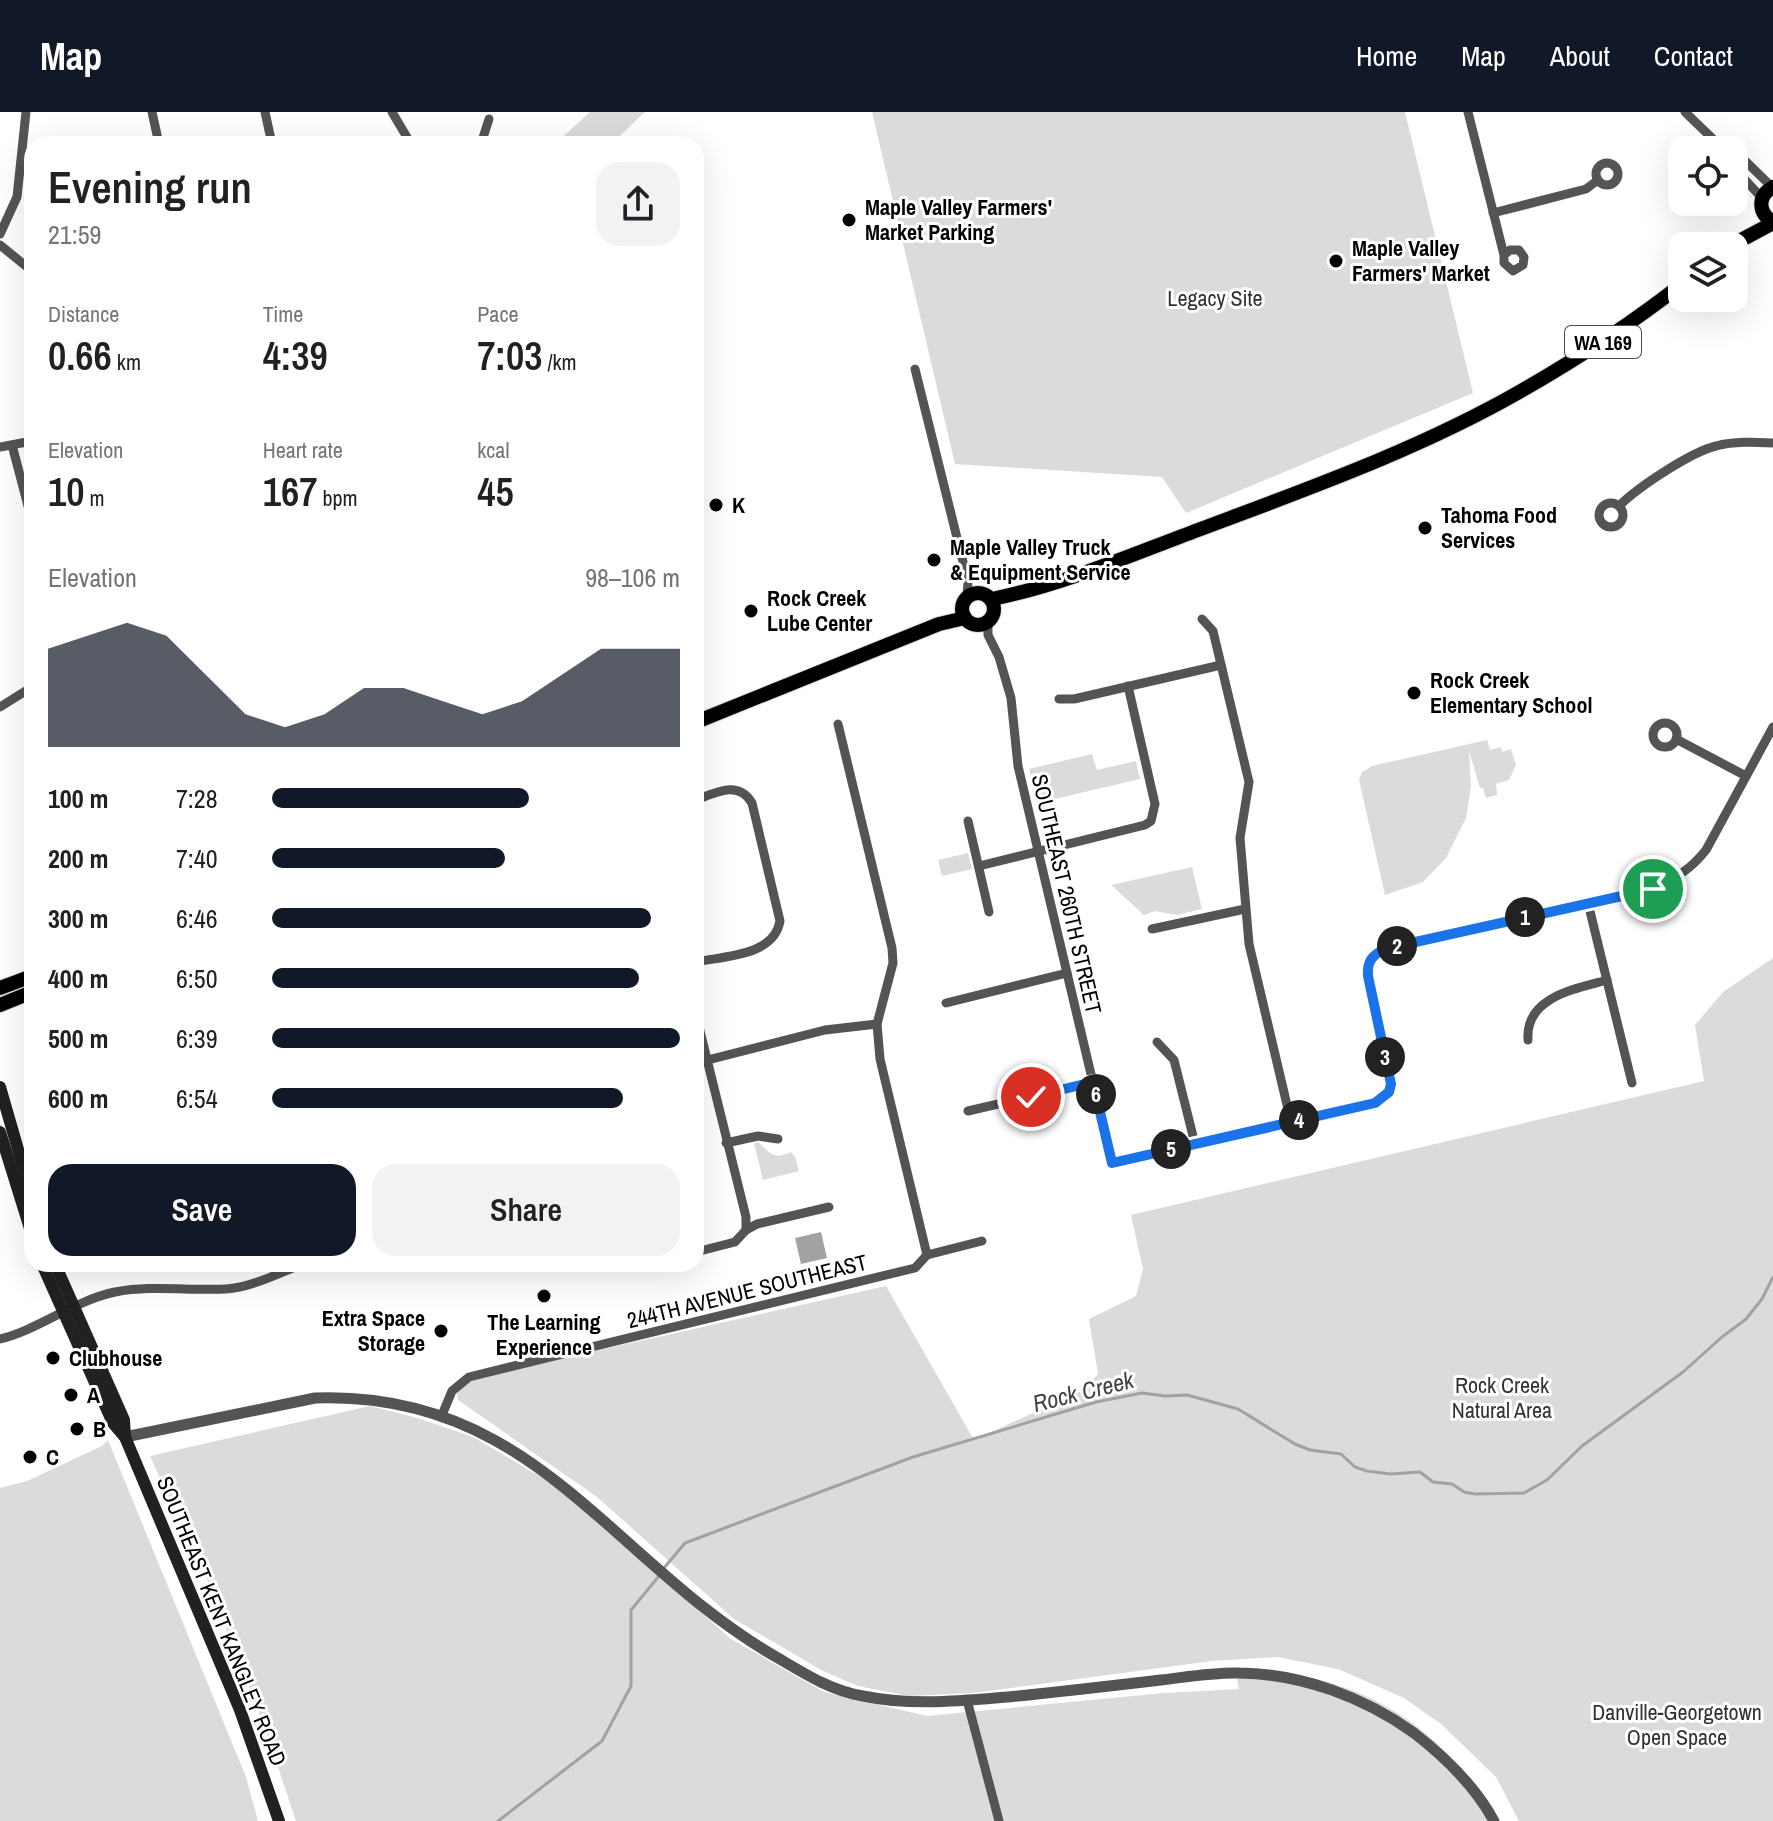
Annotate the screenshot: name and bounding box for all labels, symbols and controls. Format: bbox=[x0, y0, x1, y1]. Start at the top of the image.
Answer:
text: Map bbox=[40, 31, 102, 82]
text: Home bbox=[1356, 37, 1417, 75]
text: Map bbox=[1461, 37, 1506, 75]
text: About bbox=[1550, 37, 1610, 75]
text: Contact bbox=[1654, 37, 1733, 75]
map controls bbox=[1668, 136, 1748, 312]
button: locate bbox=[1668, 136, 1748, 216]
text: Evening run bbox=[48, 157, 252, 217]
button: share bbox=[596, 162, 680, 246]
place label: Maple Valley Farmers' Market Parking bbox=[865, 192, 1052, 247]
marker: Maple Valley Farmers' Market Parking bbox=[840, 211, 858, 229]
text: 21:59 bbox=[48, 217, 101, 252]
button: layers bbox=[1668, 232, 1748, 312]
place label: Maple Valley Farmers' Market bbox=[1352, 233, 1490, 288]
marker: Maple Valley Farmers' Market bbox=[1327, 252, 1345, 270]
park label: Legacy Site bbox=[1167, 283, 1263, 313]
text: Distance bbox=[48, 299, 119, 329]
text: Time bbox=[263, 299, 303, 329]
text: Pace bbox=[477, 299, 518, 329]
road number: WA 169 bbox=[1565, 326, 1641, 358]
text: 0.66 bbox=[48, 329, 112, 382]
text: 4:39 bbox=[263, 329, 328, 382]
text: 7:03 bbox=[477, 329, 542, 382]
text: km bbox=[112, 347, 141, 377]
text: /km bbox=[542, 347, 576, 377]
text: Elevation bbox=[48, 435, 123, 465]
text: Heart rate bbox=[263, 435, 343, 465]
text: kcal bbox=[477, 435, 509, 465]
text: 10 bbox=[48, 465, 84, 518]
text: 167 bbox=[263, 465, 317, 518]
text: 45 bbox=[477, 465, 514, 518]
text: m bbox=[84, 483, 105, 513]
text: bpm bbox=[317, 483, 358, 513]
place label: K bbox=[732, 490, 745, 520]
marker: K bbox=[707, 496, 725, 514]
place label: Tahoma Food Services bbox=[1441, 500, 1557, 555]
marker: Tahoma Food Services bbox=[1416, 519, 1434, 537]
place label: Maple Valley Truck & Equipment Service bbox=[950, 532, 1130, 587]
marker: Maple Valley Truck & Equipment Service bbox=[925, 551, 943, 569]
text: Elevation bbox=[48, 560, 137, 595]
text: 98–106 m bbox=[585, 560, 680, 595]
place label: Rock Creek Lube Center bbox=[767, 583, 872, 638]
marker: Rock Creek Lube Center bbox=[742, 602, 760, 620]
place label: Rock Creek Elementary School bbox=[1430, 665, 1592, 720]
marker: Rock Creek Elementary School bbox=[1405, 684, 1423, 702]
street label: SOUTHEAST 260TH STREET bbox=[1025, 771, 1109, 1017]
text: 100 m bbox=[48, 781, 108, 816]
text: 7:28 bbox=[176, 781, 218, 816]
text: 200 m bbox=[48, 841, 108, 876]
text: 7:40 bbox=[176, 841, 218, 876]
pin bbox=[1619, 855, 1687, 923]
icon: arrive bbox=[1631, 867, 1675, 911]
pin: 1 bbox=[1505, 897, 1545, 937]
text: 300 m bbox=[48, 901, 108, 936]
text: 6:46 bbox=[176, 901, 218, 936]
text: 1 bbox=[1520, 902, 1530, 932]
pin: 2 bbox=[1377, 926, 1417, 966]
text: 2 bbox=[1392, 931, 1402, 961]
text: 400 m bbox=[48, 961, 108, 996]
text: 6:50 bbox=[176, 961, 218, 996]
text: 500 m bbox=[48, 1021, 108, 1056]
text: 6:39 bbox=[176, 1021, 218, 1056]
pin: 3 bbox=[1365, 1037, 1405, 1077]
text: 3 bbox=[1380, 1042, 1390, 1072]
pin bbox=[997, 1063, 1065, 1131]
pin: 6 bbox=[1076, 1074, 1116, 1114]
icon: check bbox=[1009, 1075, 1053, 1119]
text: 6 bbox=[1091, 1079, 1101, 1109]
text: 600 m bbox=[48, 1081, 108, 1116]
text: 6:54 bbox=[176, 1081, 218, 1116]
pin: 4 bbox=[1279, 1100, 1319, 1140]
text: 4 bbox=[1294, 1105, 1304, 1135]
pin: 5 bbox=[1151, 1129, 1191, 1169]
text: 5 bbox=[1166, 1134, 1176, 1164]
button: Save bbox=[48, 1164, 356, 1256]
button: Share bbox=[372, 1164, 680, 1256]
street label: 244TH AVENUE SOUTHEAST bbox=[624, 1247, 870, 1335]
marker: The Learning Experience bbox=[535, 1287, 553, 1305]
place label: Extra Space Storage bbox=[322, 1303, 425, 1358]
place label: The Learning Experience bbox=[487, 1307, 601, 1362]
marker: Extra Space Storage bbox=[432, 1322, 450, 1340]
place label: Clubhouse bbox=[69, 1343, 162, 1373]
marker: Clubhouse bbox=[44, 1349, 62, 1367]
water label: Rock Creek bbox=[1029, 1363, 1138, 1419]
park label: Rock Creek Natural Area bbox=[1452, 1370, 1552, 1425]
place label: A bbox=[87, 1380, 100, 1410]
marker: A bbox=[62, 1386, 80, 1404]
place label: B bbox=[93, 1414, 106, 1444]
marker: B bbox=[68, 1420, 86, 1438]
place label: C bbox=[46, 1442, 59, 1472]
marker: C bbox=[21, 1448, 39, 1466]
street label: SOUTHEAST KENT KANGLEY ROAD bbox=[150, 1472, 294, 1770]
park label: Danville-Georgetown Open Space bbox=[1592, 1697, 1762, 1752]

